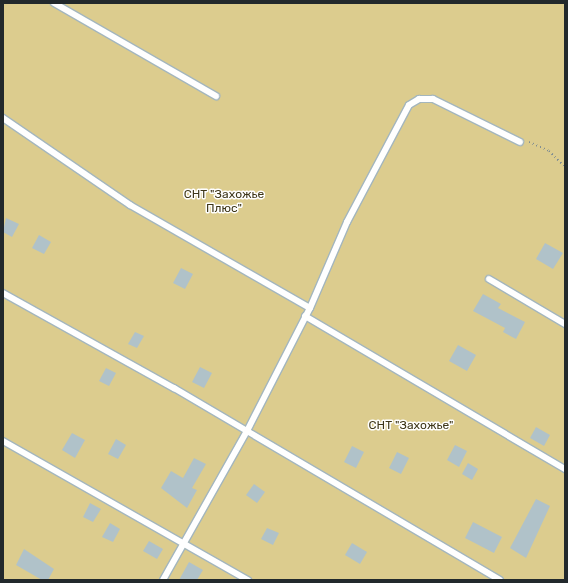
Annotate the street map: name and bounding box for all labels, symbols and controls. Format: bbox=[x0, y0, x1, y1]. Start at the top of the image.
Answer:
park label: СНТ "Захожье Плюс" bbox=[184, 188, 264, 216]
park label: СНТ "Захожье" bbox=[369, 419, 453, 433]

